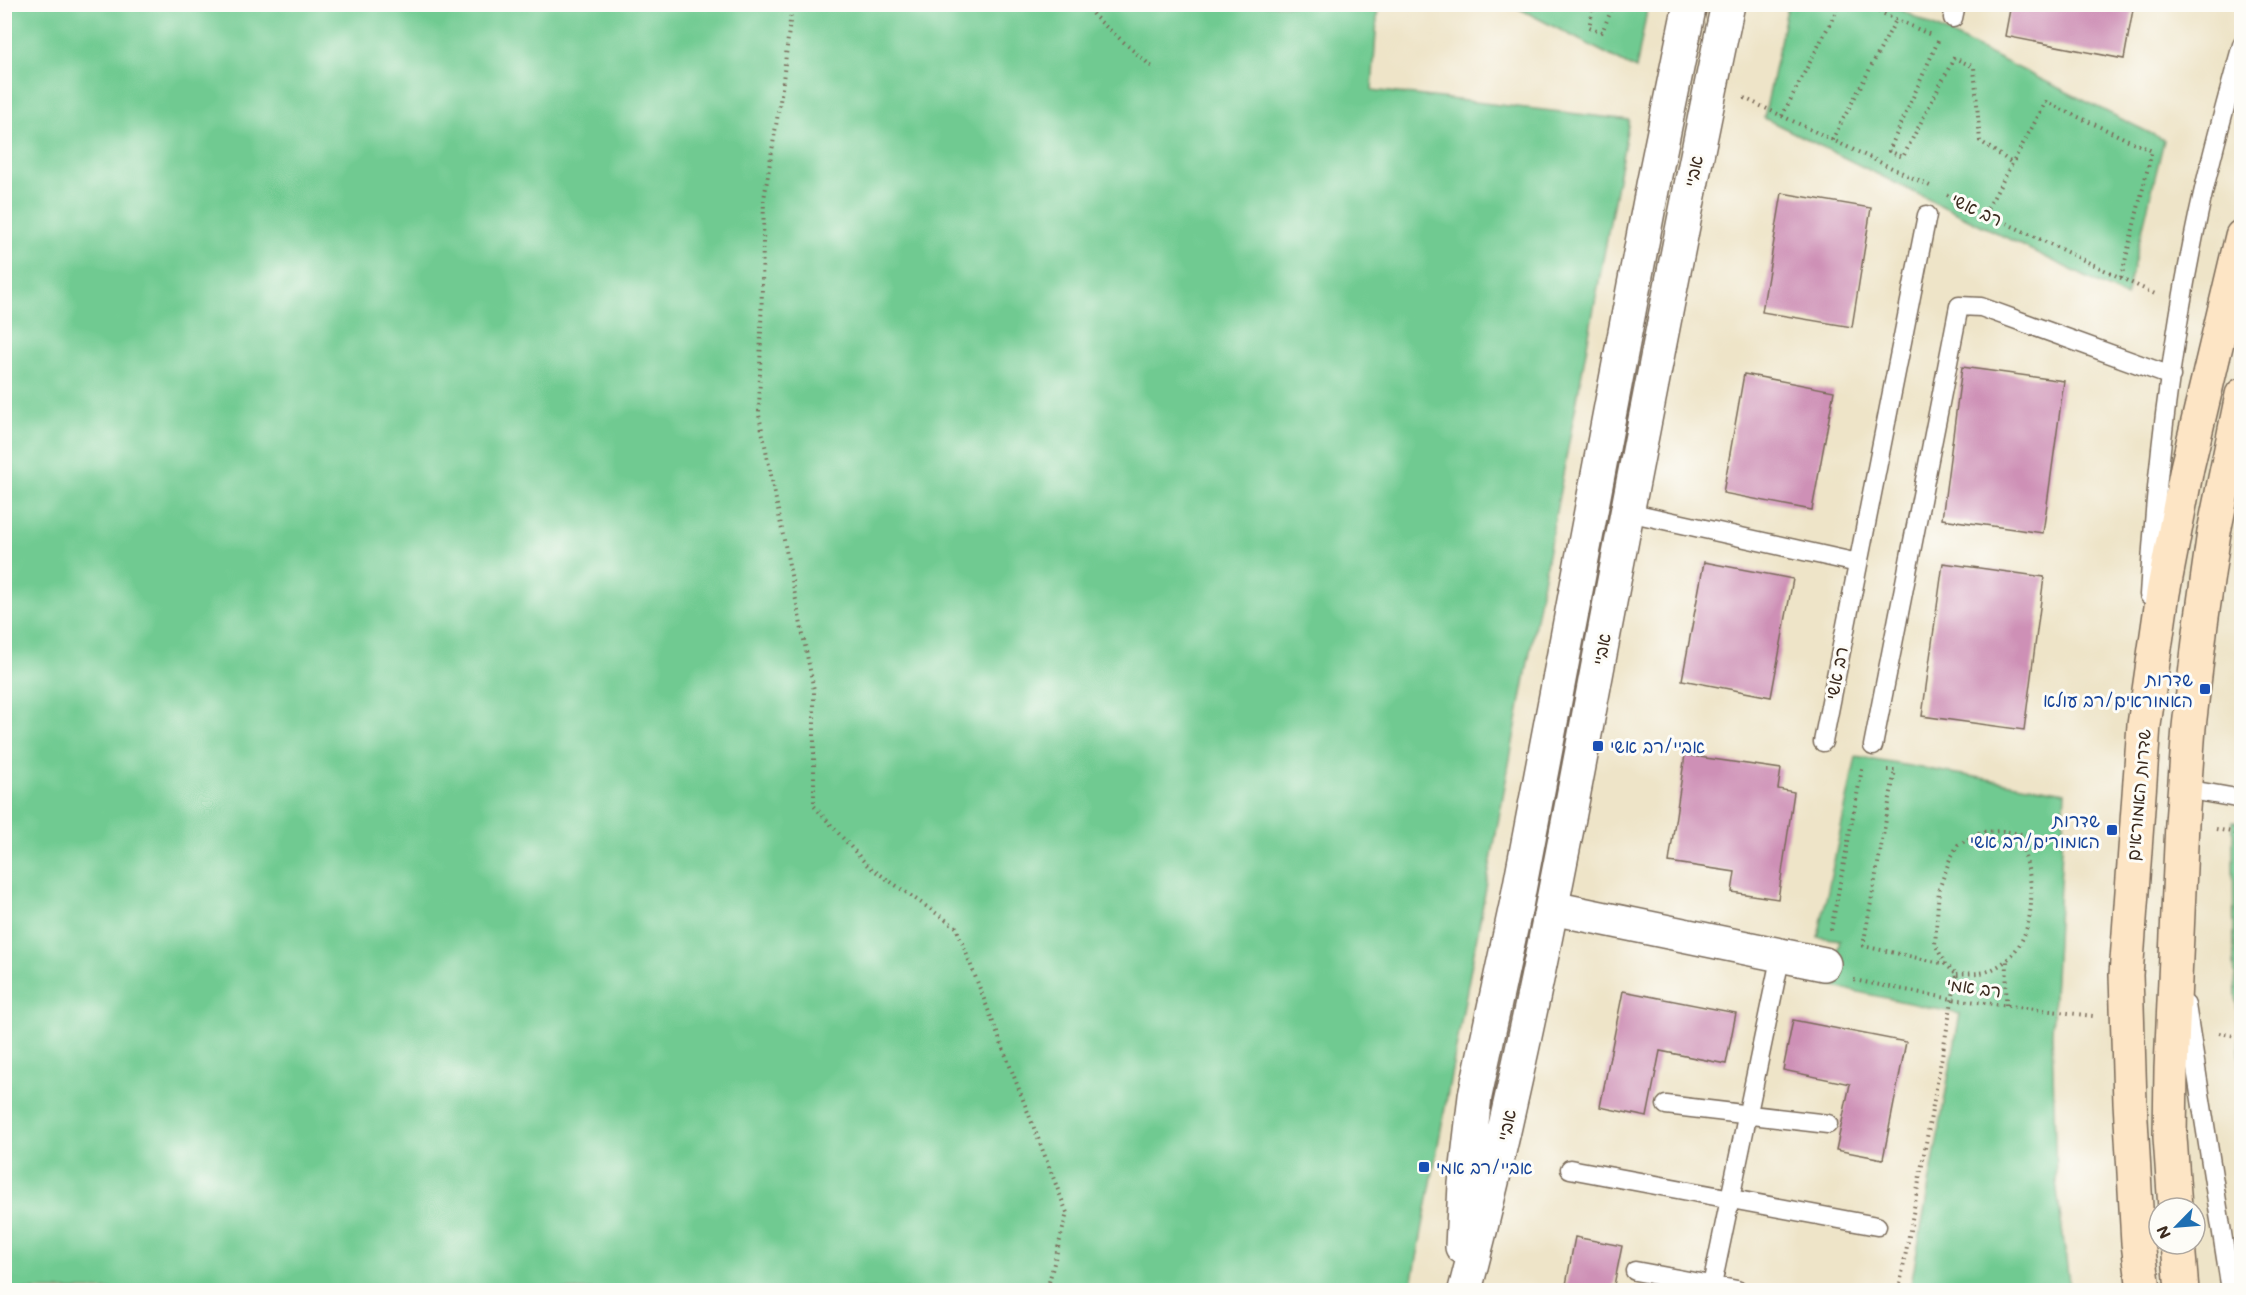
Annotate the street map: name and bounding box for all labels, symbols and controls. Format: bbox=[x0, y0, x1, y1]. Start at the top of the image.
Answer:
street label: אביי bbox=[1678, 153, 1708, 189]
street label: רב אשי bbox=[1948, 187, 2006, 231]
street label: אביי bbox=[1586, 631, 1616, 667]
street label: רב אשי bbox=[1819, 644, 1853, 702]
place label: שדרות האמוראים/רב עולא bbox=[2043, 667, 2193, 712]
marker: שדרות האמוראים/רב עולא bbox=[2198, 682, 2212, 696]
street label: שדרות האמוראים bbox=[2120, 728, 2156, 862]
place label: אביי/רב אשי bbox=[1610, 734, 1705, 758]
marker: אביי/רב אשי bbox=[1591, 739, 1605, 753]
place label: שדרות האמורים/רב אשי bbox=[1970, 808, 2100, 853]
marker: שדרות האמורים/רב אשי bbox=[2105, 823, 2119, 837]
street label: רב אמי bbox=[1945, 971, 2003, 1003]
street label: אביי bbox=[1491, 1107, 1521, 1143]
place label: אביי/רב אמי bbox=[1436, 1155, 1533, 1179]
marker: אביי/רב אמי bbox=[1417, 1160, 1431, 1174]
north arrow bbox=[2147, 1196, 2207, 1256]
text: N bbox=[2151, 1223, 2175, 1242]

